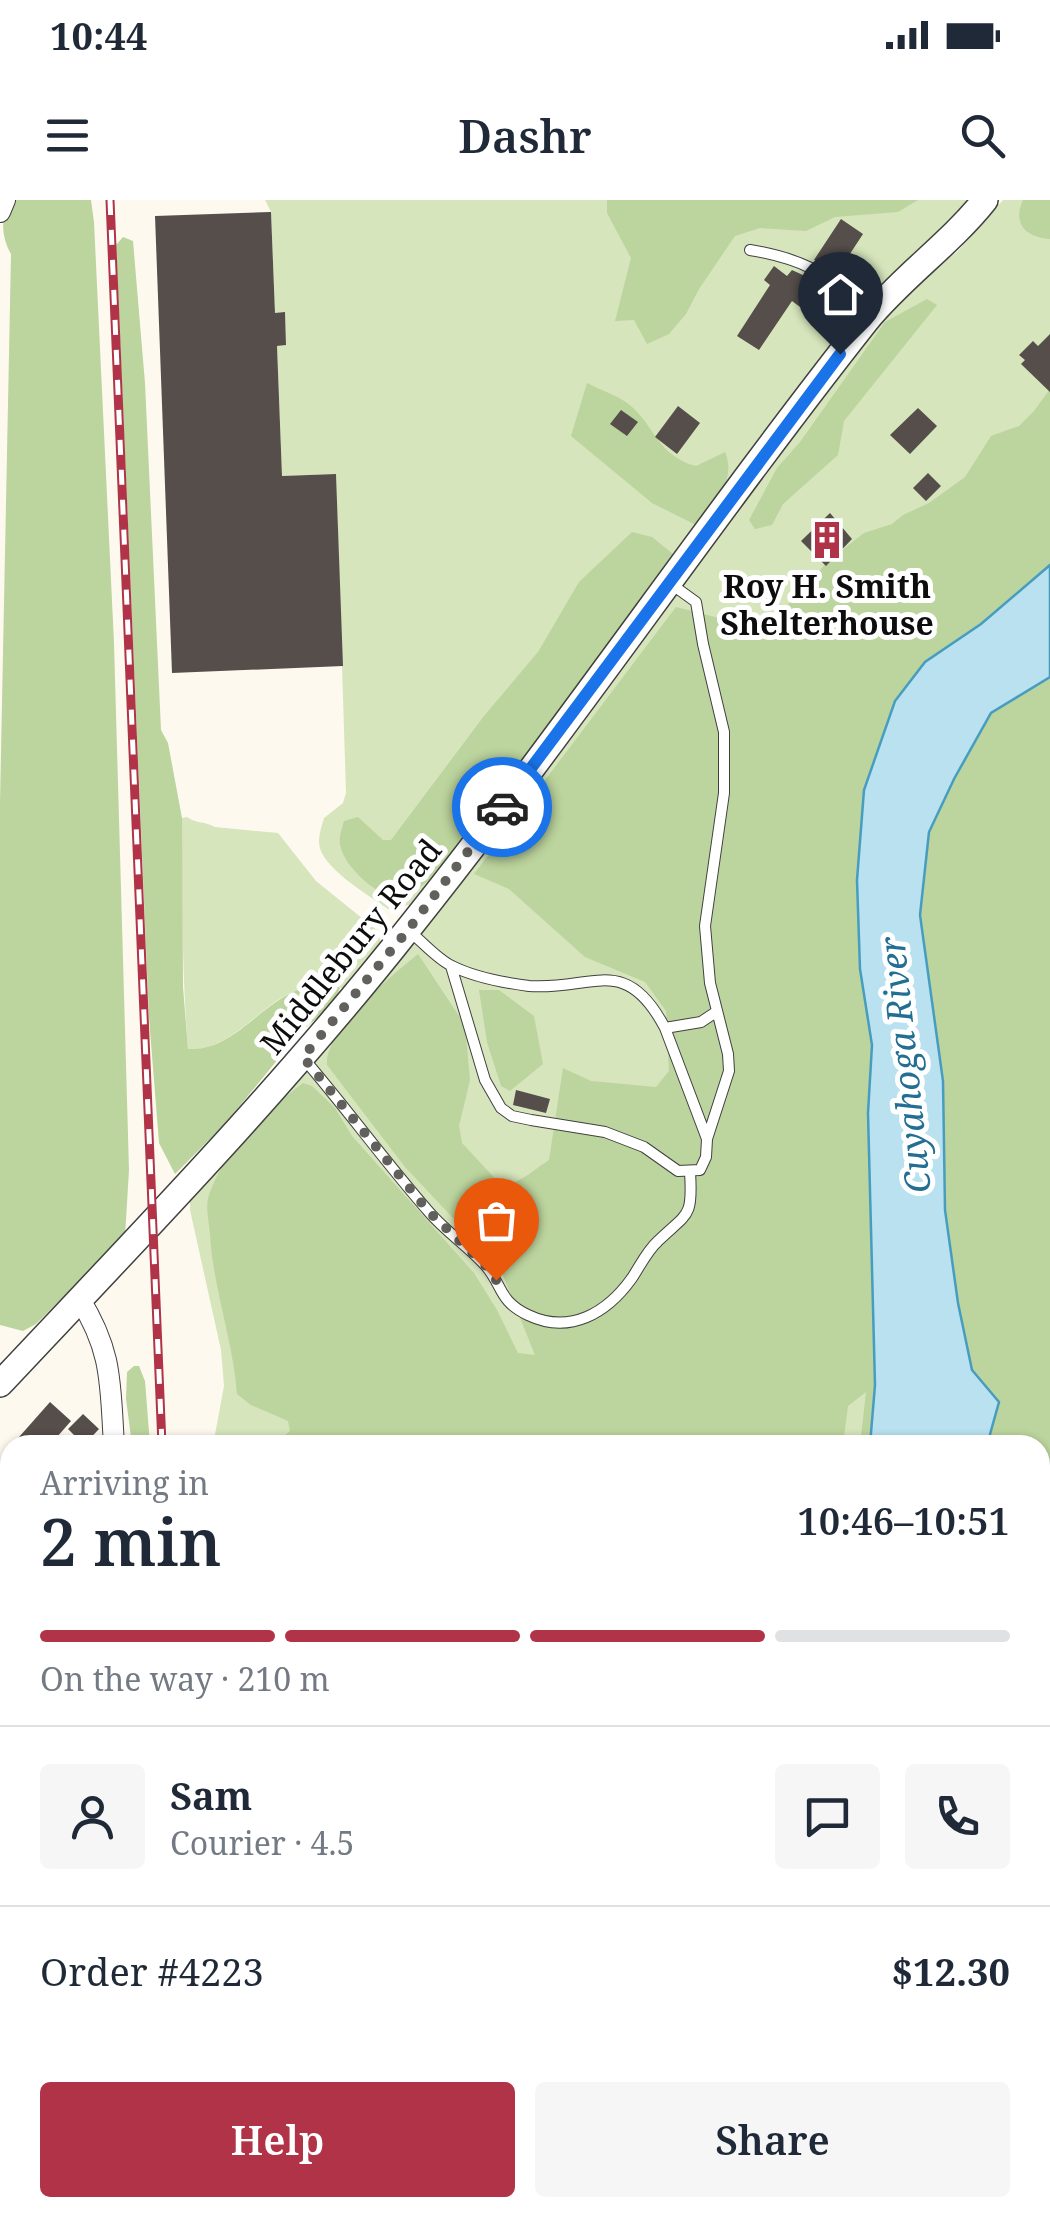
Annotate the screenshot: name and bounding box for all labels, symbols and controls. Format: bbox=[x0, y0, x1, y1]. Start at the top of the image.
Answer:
text: 10:44 bbox=[50, 9, 147, 61]
text: Dashr bbox=[458, 105, 592, 166]
icon: menu bbox=[40, 108, 95, 163]
icon: search bbox=[955, 108, 1010, 163]
pin bbox=[798, 252, 883, 355]
icon: home bbox=[813, 267, 868, 322]
building icon: Roy H. Smith Shelterhouse bbox=[806, 519, 848, 561]
place label: Roy H. Smith Shelterhouse bbox=[720, 564, 934, 644]
courier bbox=[452, 757, 552, 857]
icon: car bbox=[475, 780, 530, 835]
street label: Middlebury Road bbox=[250, 829, 450, 1063]
water label: Cuyahoga River bbox=[867, 934, 941, 1196]
pin bbox=[454, 1178, 539, 1281]
icon: bag bbox=[469, 1193, 524, 1248]
text: Arriving in bbox=[40, 1461, 209, 1504]
text: 10:46–10:51 bbox=[797, 1494, 1010, 1546]
text: 2 min bbox=[40, 1497, 222, 1585]
text: On the way · 210 m bbox=[40, 1657, 330, 1700]
button: person bbox=[40, 1764, 145, 1869]
button: chat bbox=[775, 1764, 880, 1869]
button: phone bbox=[905, 1764, 1010, 1869]
text: Sam bbox=[170, 1769, 252, 1821]
text: Courier · 4.5 bbox=[170, 1821, 354, 1864]
text: Order #4223 bbox=[40, 1945, 264, 1997]
text: $12.30 bbox=[891, 1945, 1010, 1997]
button: Help bbox=[40, 2082, 515, 2197]
button: Share bbox=[535, 2082, 1010, 2197]

